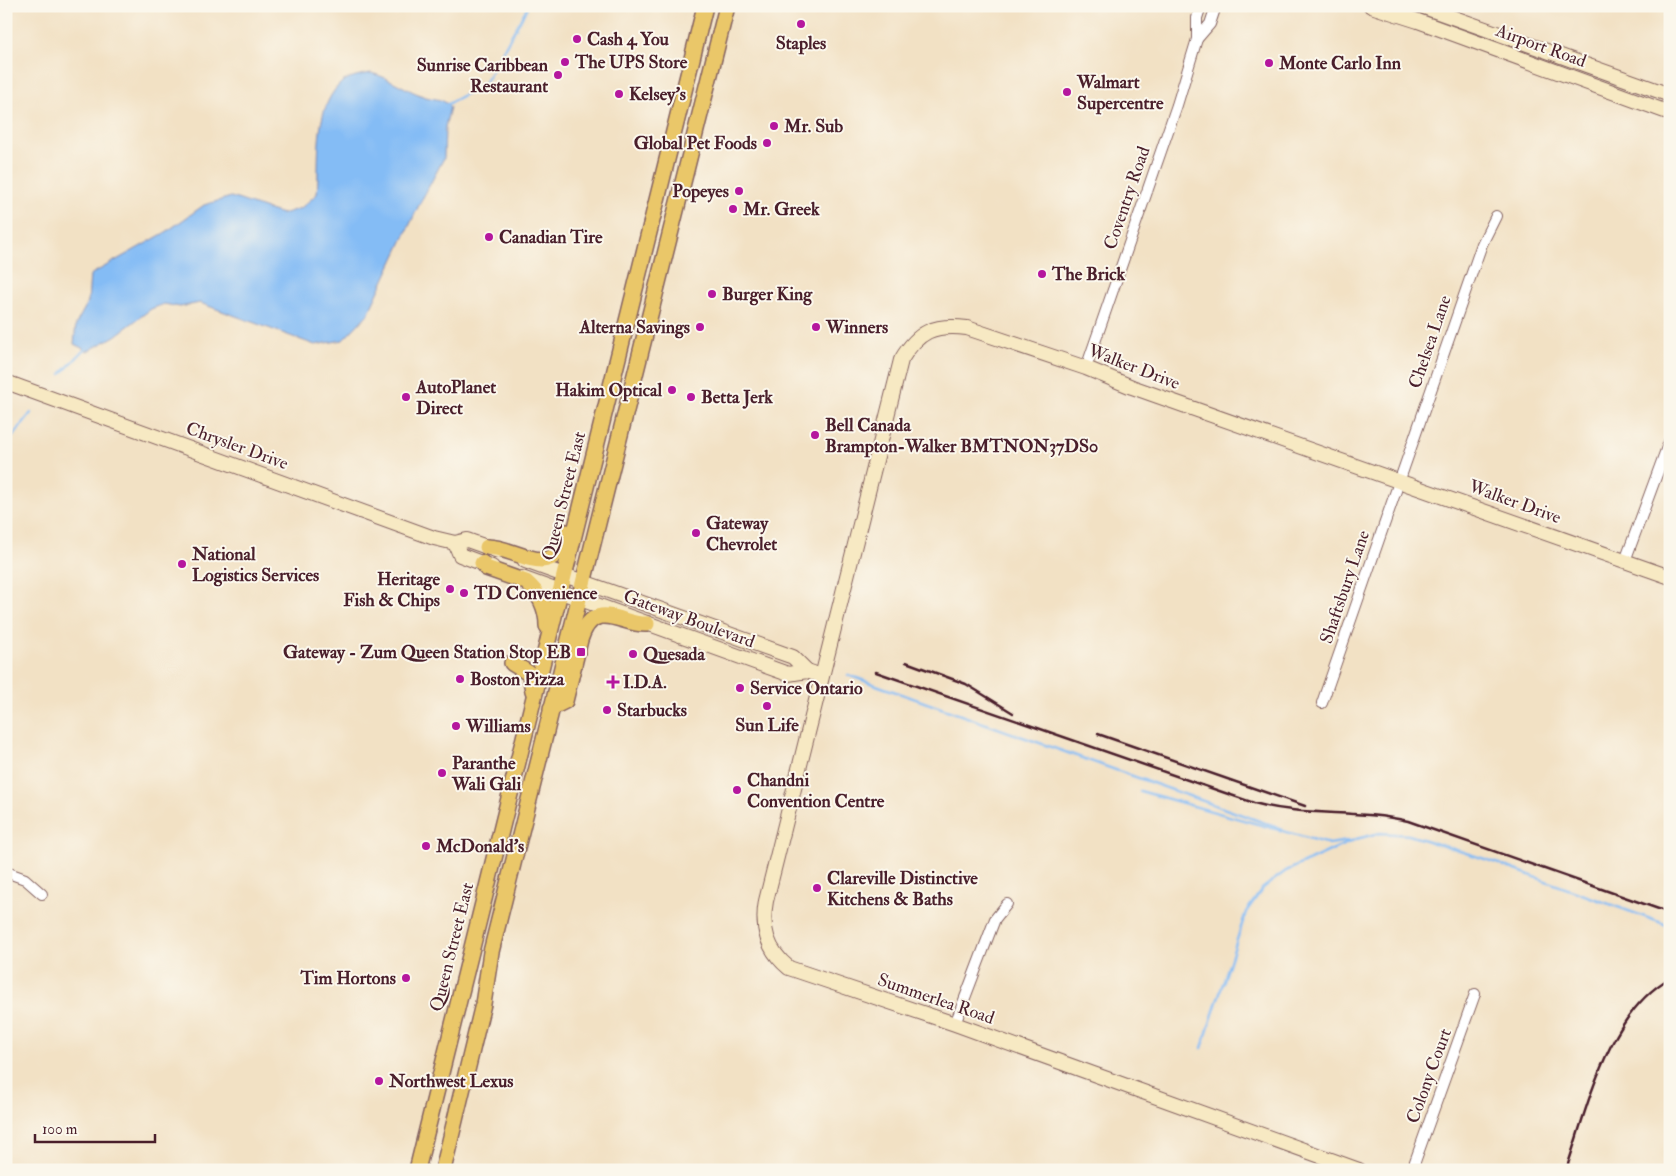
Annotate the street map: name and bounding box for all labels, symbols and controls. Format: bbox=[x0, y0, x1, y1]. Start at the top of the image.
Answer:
marker: Staples bbox=[795, 18, 807, 30]
street label: Airport Road bbox=[1492, 19, 1590, 73]
place label: Cash 4 You bbox=[587, 28, 670, 51]
place label: Staples bbox=[776, 32, 826, 55]
marker: Cash 4 You bbox=[571, 33, 583, 45]
place label: The UPS Store bbox=[574, 51, 688, 74]
place label: Monte Carlo Inn bbox=[1278, 52, 1402, 75]
place label: Sunrise Caribbean Restaurant bbox=[417, 54, 549, 98]
marker: The UPS Store bbox=[559, 56, 571, 68]
marker: Monte Carlo Inn bbox=[1263, 57, 1275, 69]
marker: Sunrise Caribbean Restaurant bbox=[552, 69, 564, 81]
place label: Walmart Supercentre bbox=[1076, 71, 1164, 115]
place label: Kelsey's bbox=[629, 83, 686, 106]
marker: Walmart Supercentre bbox=[1061, 86, 1073, 98]
marker: Kelsey's bbox=[613, 88, 625, 100]
place label: Mr. Sub bbox=[783, 115, 843, 138]
marker: Mr. Sub bbox=[768, 120, 780, 132]
place label: Global Pet Foods bbox=[634, 132, 757, 155]
marker: Global Pet Foods bbox=[761, 137, 773, 149]
street label: Coventry Road bbox=[1099, 143, 1155, 253]
place label: Popeyes bbox=[672, 180, 729, 203]
marker: Popeyes bbox=[733, 185, 745, 197]
place label: Mr. Greek bbox=[742, 198, 820, 221]
marker: Mr. Greek bbox=[727, 203, 739, 215]
place label: Canadian Tire bbox=[499, 226, 603, 249]
marker: Canadian Tire bbox=[483, 231, 495, 243]
place label: The Brick bbox=[1051, 263, 1125, 286]
marker: The Brick bbox=[1036, 268, 1048, 280]
place label: Burger King bbox=[722, 283, 813, 306]
marker: Burger King bbox=[706, 288, 718, 300]
street label: Chelsea Lane bbox=[1403, 292, 1457, 392]
place label: Alterna Savings bbox=[579, 316, 690, 339]
place label: Winners bbox=[825, 316, 888, 339]
marker: Alterna Savings bbox=[694, 321, 706, 333]
marker: Winners bbox=[810, 321, 822, 333]
street label: Walker Drive bbox=[1084, 339, 1184, 395]
place label: AutoPlanet Direct bbox=[415, 376, 496, 420]
place label: Hakim Optical bbox=[555, 379, 662, 402]
marker: Hakim Optical bbox=[666, 384, 678, 396]
place label: Betta Jerk bbox=[701, 386, 773, 409]
marker: AutoPlanet Direct bbox=[400, 391, 412, 403]
marker: Betta Jerk bbox=[685, 391, 697, 403]
place label: Bell Canada Brampton-Walker BMTNON37DS0 bbox=[825, 414, 1098, 458]
street label: Chrysler Drive bbox=[183, 417, 292, 475]
street label: Queen Street East bbox=[537, 429, 591, 563]
marker: Bell Canada Brampton-Walker BMTNON37DS0 bbox=[809, 429, 821, 441]
street label: Walker Drive bbox=[1465, 474, 1565, 529]
place label: Gateway Chevrolet bbox=[706, 512, 777, 556]
marker: Gateway Chevrolet bbox=[690, 527, 702, 539]
street label: Shaftsbury Lane bbox=[1315, 527, 1375, 647]
place label: National Logistics Services bbox=[191, 543, 319, 587]
marker: National Logistics Services bbox=[176, 558, 188, 570]
place label: Heritage Fish & Chips bbox=[343, 568, 440, 612]
place label: TD Convenience bbox=[473, 582, 598, 605]
marker: Heritage Fish & Chips bbox=[444, 583, 456, 595]
street label: Gateway Boulevard bbox=[620, 585, 758, 653]
marker: TD Convenience bbox=[458, 587, 470, 599]
place label: Gateway - Zum Queen Station Stop EB bbox=[283, 641, 571, 664]
place label: Quesada bbox=[643, 643, 705, 666]
marker: Gateway - Zum Queen Station Stop EB bbox=[575, 646, 587, 658]
marker: Quesada bbox=[627, 648, 639, 660]
place label: Boston Pizza bbox=[470, 668, 565, 691]
place label: I.D.A. bbox=[623, 671, 667, 694]
marker: Boston Pizza bbox=[454, 673, 466, 685]
marker: I.D.A. bbox=[607, 676, 619, 688]
place label: Service Ontario bbox=[750, 677, 863, 700]
marker: Service Ontario bbox=[734, 682, 746, 694]
place label: Starbucks bbox=[617, 699, 687, 722]
marker: Sun Life bbox=[761, 700, 773, 712]
marker: Starbucks bbox=[601, 704, 613, 716]
place label: Sun Life bbox=[735, 714, 799, 737]
place label: Williams bbox=[465, 715, 531, 738]
marker: Williams bbox=[450, 720, 462, 732]
place label: Paranthe Wali Gali bbox=[451, 752, 521, 796]
marker: Paranthe Wali Gali bbox=[436, 767, 448, 779]
place label: Chandni Convention Centre bbox=[747, 769, 885, 813]
marker: Chandni Convention Centre bbox=[731, 784, 743, 796]
place label: McDonald's bbox=[435, 835, 524, 858]
marker: McDonald's bbox=[420, 840, 432, 852]
place label: Clareville Distinctive Kitchens & Baths bbox=[827, 867, 978, 911]
street label: Queen Street East bbox=[425, 880, 479, 1014]
marker: Clareville Distinctive Kitchens & Baths bbox=[811, 882, 823, 894]
place label: Tim Hortons bbox=[300, 967, 396, 990]
street label: Summerlea Road bbox=[875, 968, 998, 1030]
marker: Tim Hortons bbox=[400, 972, 412, 984]
street label: Colony Court bbox=[1401, 1025, 1457, 1127]
place label: Northwest Lexus bbox=[388, 1070, 513, 1093]
marker: Northwest Lexus bbox=[373, 1075, 385, 1087]
scale bar bbox=[35, 1111, 155, 1143]
text: 100 m bbox=[42, 1120, 78, 1139]

